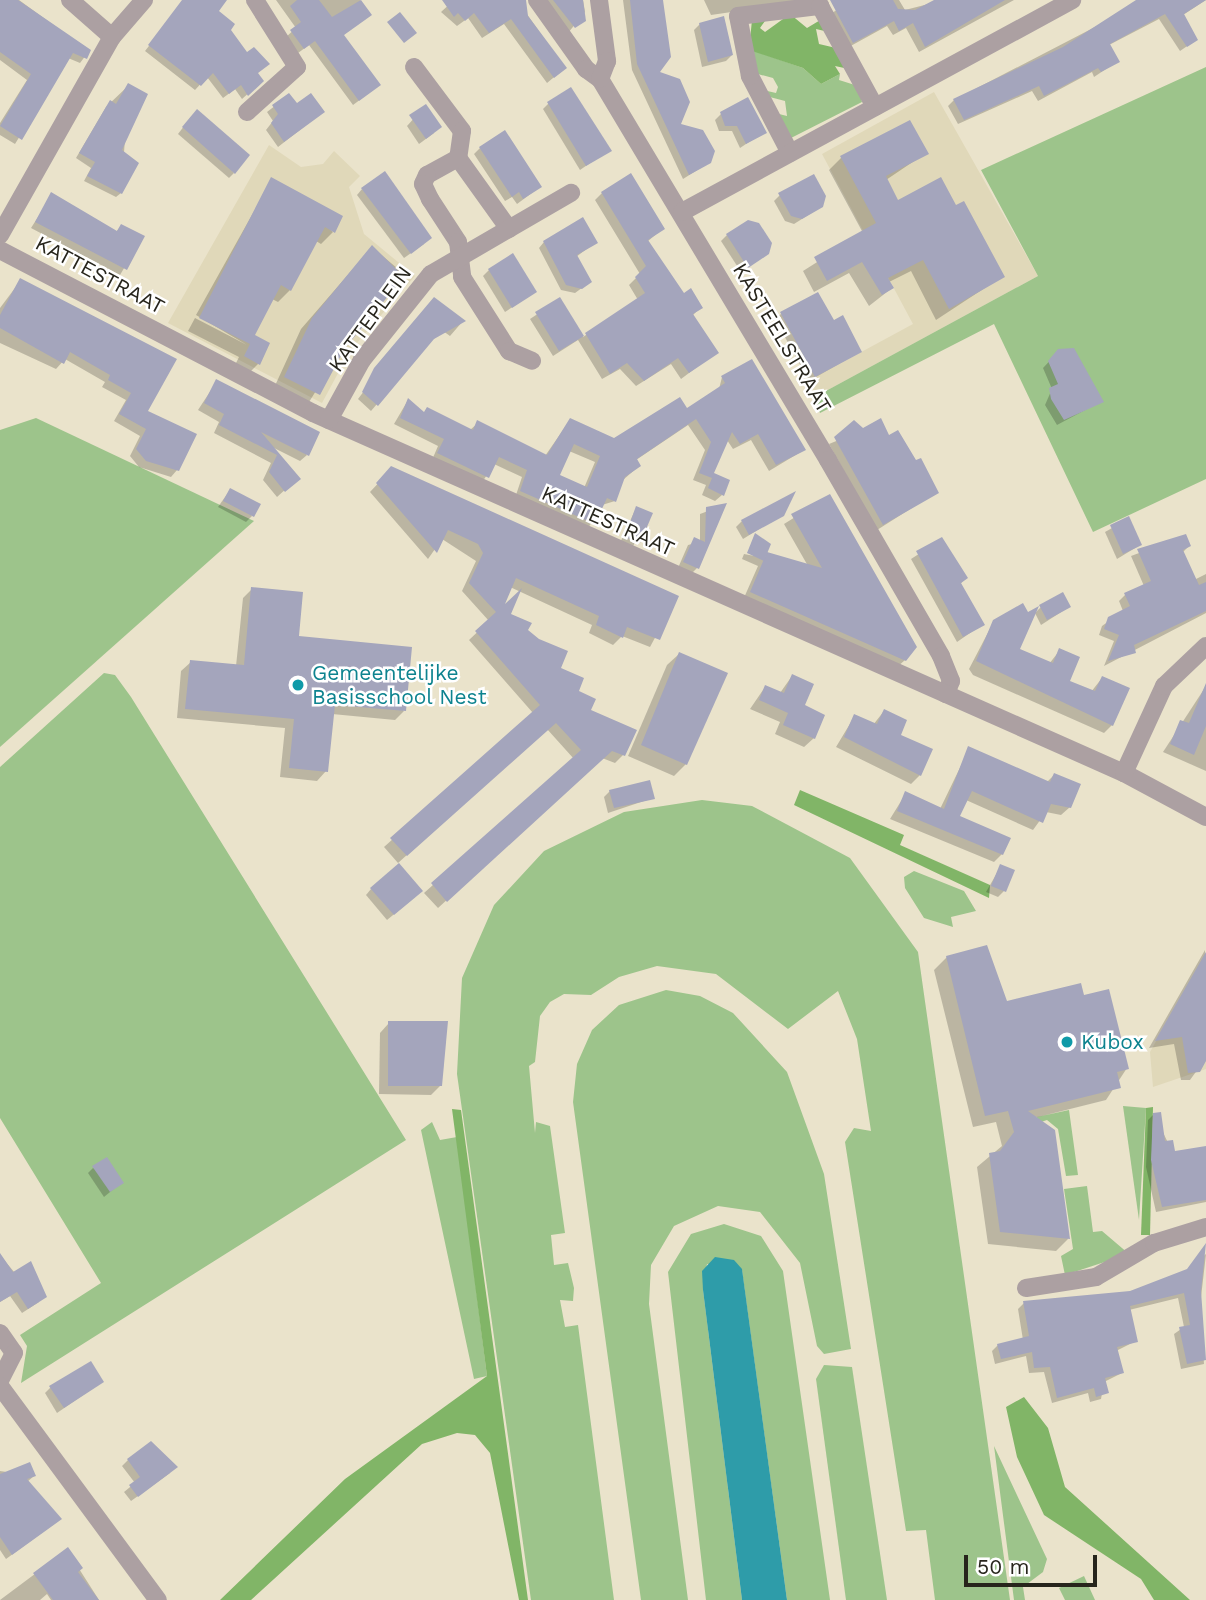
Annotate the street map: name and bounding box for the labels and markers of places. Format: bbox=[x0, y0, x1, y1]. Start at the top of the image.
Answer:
place label: Gemeentelijke Basisschool Nest bbox=[312, 660, 487, 710]
marker: Gemeentelijke Basisschool Nest bbox=[290, 677, 306, 693]
place label: Kubox bbox=[1081, 1029, 1144, 1055]
marker: Kubox bbox=[1059, 1034, 1075, 1050]

